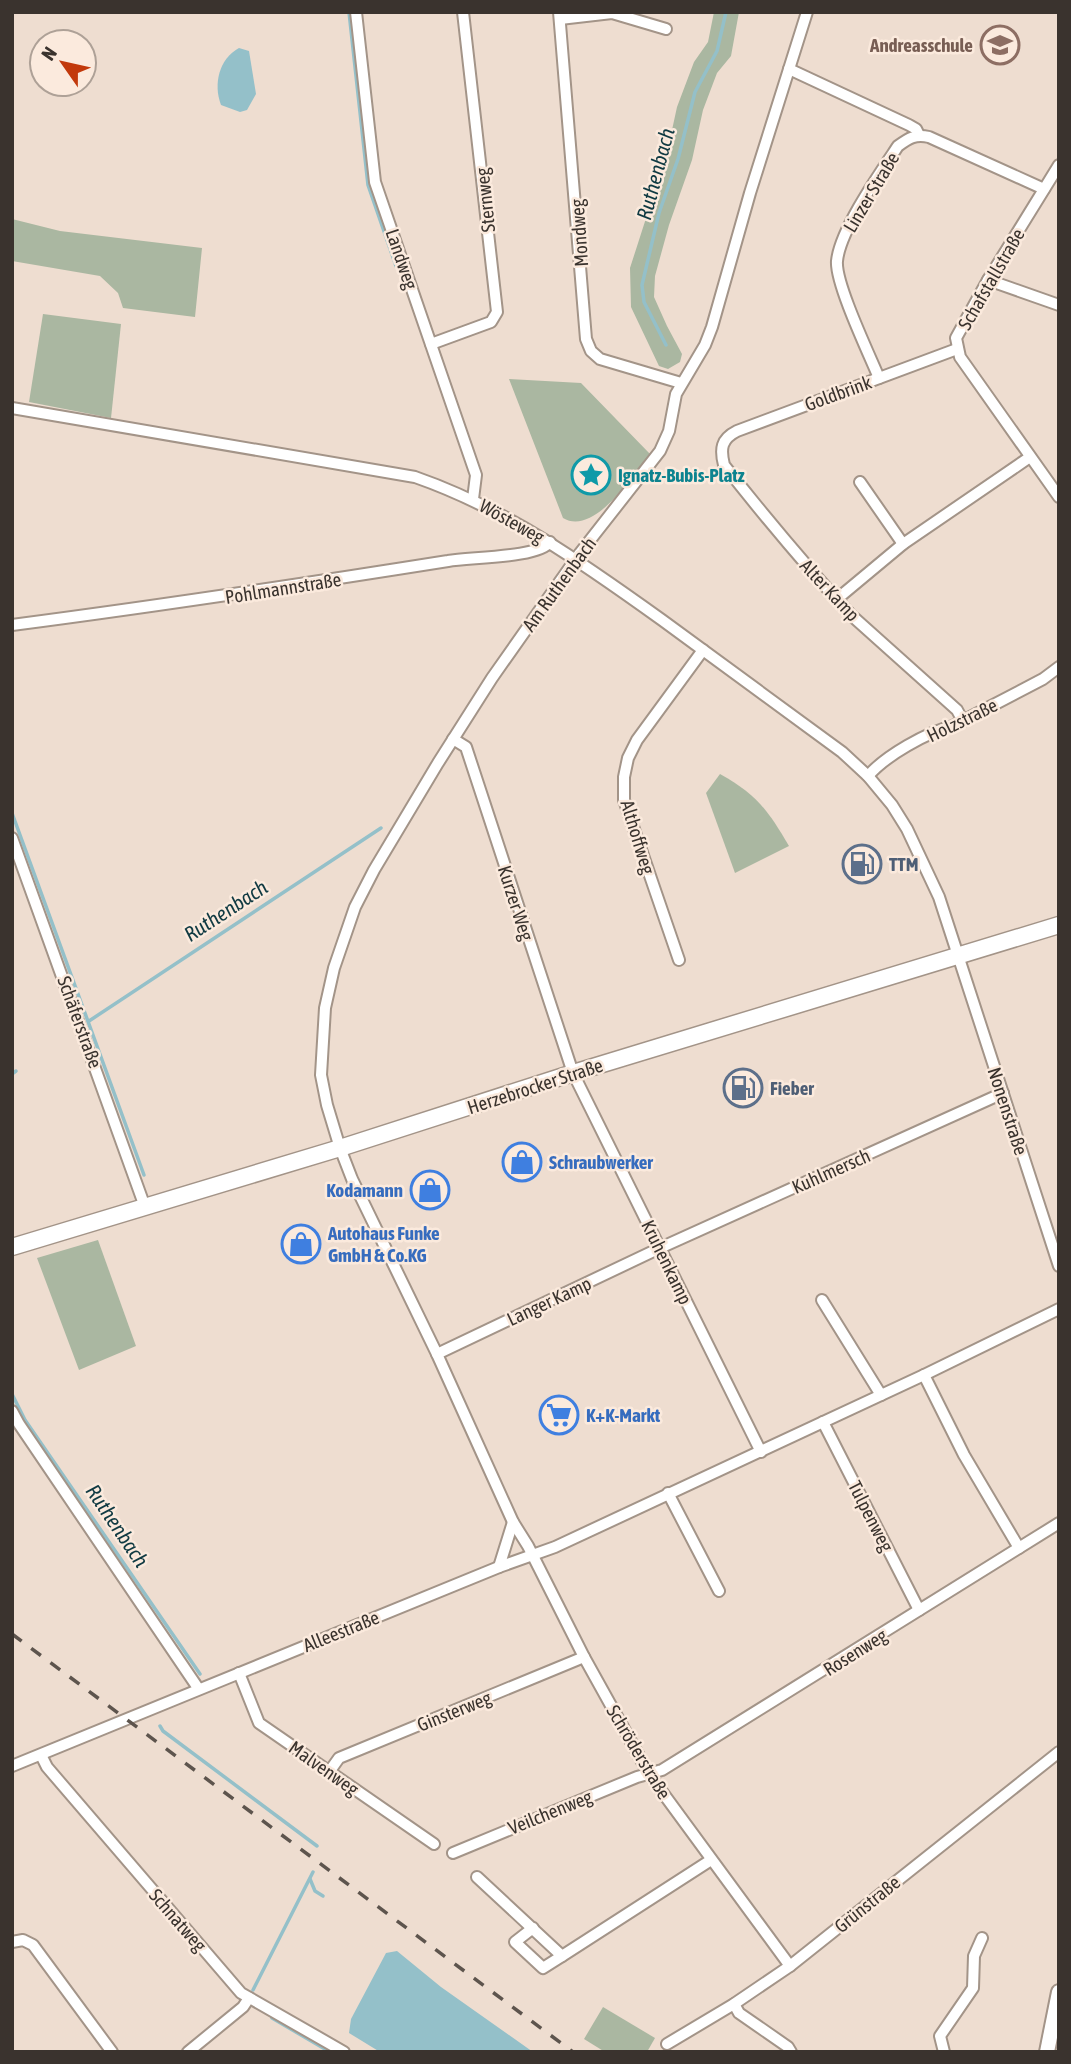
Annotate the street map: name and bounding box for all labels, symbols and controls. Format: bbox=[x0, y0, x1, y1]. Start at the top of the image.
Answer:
school or university icon: Andreasschule bbox=[979, 24, 1021, 66]
north arrow bbox=[28, 28, 98, 98]
place label: Andreasschule bbox=[869, 34, 973, 56]
text: N bbox=[37, 43, 61, 64]
water label: Ruthenbach bbox=[631, 125, 679, 222]
street label: Linzer Straße bbox=[839, 148, 903, 236]
street label: Sternweg bbox=[471, 166, 499, 233]
street label: Mondweg bbox=[566, 198, 592, 268]
street label: Schafstallstraße bbox=[953, 224, 1029, 334]
street label: Landweg bbox=[381, 226, 423, 293]
street label: Goldbrink bbox=[802, 371, 875, 415]
place icon: Ignatz-Bubis-Platz bbox=[570, 454, 612, 496]
place label: Ignatz-Bubis-Platz bbox=[618, 464, 745, 486]
street label: Wösteweg bbox=[476, 494, 549, 548]
street label: Am Ruthenbach bbox=[518, 533, 600, 635]
street label: Alter Kamp bbox=[796, 554, 864, 626]
street label: Pohlmannstraße bbox=[223, 568, 343, 608]
street label: Holzstraße bbox=[923, 694, 1001, 746]
street label: Althoffweg bbox=[616, 797, 660, 877]
fuel station icon: TTM bbox=[841, 843, 883, 885]
place label: TTM bbox=[889, 853, 918, 875]
street label: Kurzer Weg bbox=[494, 863, 539, 944]
water label: Ruthenbach bbox=[179, 874, 272, 946]
street label: Schäferstraße bbox=[53, 973, 107, 1071]
street label: Herzebrocker Straße bbox=[465, 1054, 605, 1118]
street label: Nonenstraße bbox=[983, 1064, 1033, 1158]
fuel station icon: Fieber bbox=[722, 1067, 764, 1109]
place label: Fieber bbox=[770, 1077, 814, 1099]
shop icon: Schraubwerker bbox=[501, 1141, 543, 1183]
street label: Kuhlmersch bbox=[788, 1144, 874, 1198]
place label: Schraubwerker bbox=[549, 1151, 653, 1173]
shop icon: Kodamann bbox=[409, 1169, 451, 1211]
place label: Kodamann bbox=[326, 1179, 403, 1201]
street label: Kruhenkamp bbox=[637, 1216, 697, 1308]
place label: Autohaus Funke GmbH & Co.KG bbox=[327, 1222, 440, 1266]
shop icon: Autohaus Funke GmbH & Co.KG bbox=[280, 1223, 322, 1265]
street label: Langer Kamp bbox=[503, 1272, 595, 1330]
supermarket icon: K+K-Markt bbox=[538, 1394, 580, 1436]
place label: K+K-Markt bbox=[586, 1404, 661, 1426]
street label: Tulpenweg bbox=[844, 1477, 899, 1556]
water label: Ruthenbach bbox=[82, 1480, 154, 1571]
street label: Alleestraße bbox=[300, 1606, 382, 1656]
street label: Rosenweg bbox=[819, 1623, 892, 1680]
street label: Ginsterweg bbox=[414, 1686, 495, 1736]
street label: Schröderstraße bbox=[602, 1701, 676, 1803]
street label: Malvenweg bbox=[285, 1736, 364, 1800]
street label: Veilchenweg bbox=[505, 1785, 596, 1839]
street label: Grünstraße bbox=[830, 1871, 904, 1937]
street label: Schnatweg bbox=[145, 1884, 212, 1956]

